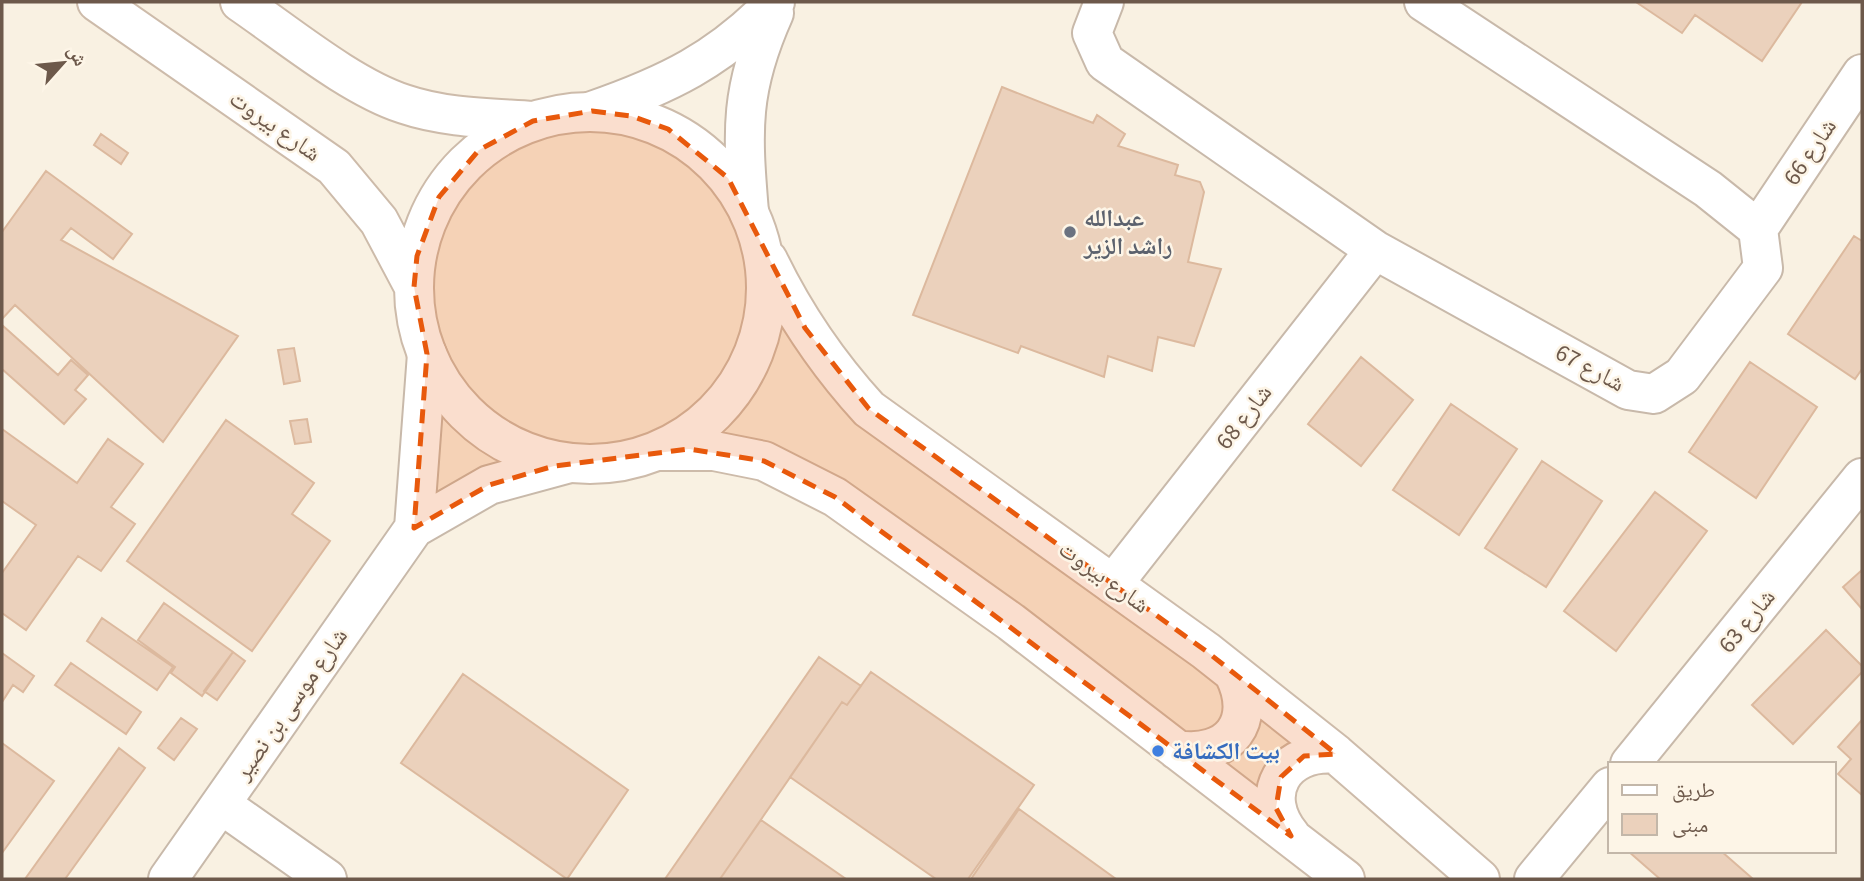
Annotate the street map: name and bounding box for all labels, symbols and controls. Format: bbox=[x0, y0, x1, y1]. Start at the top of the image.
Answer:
north arrow bbox=[28, 28, 98, 98]
text: ش bbox=[60, 41, 93, 71]
street label: شارع بيروت bbox=[222, 82, 328, 170]
street label: شارع 66 bbox=[1775, 111, 1845, 193]
place label: عبدالله راشد الزير bbox=[1083, 201, 1172, 264]
marker: عبدالله راشد الزير bbox=[1062, 224, 1078, 240]
street label: شارع 67 bbox=[1549, 335, 1631, 401]
street label: شارع 68 bbox=[1207, 377, 1281, 457]
street label: شارع بيروت bbox=[1051, 532, 1157, 622]
street label: شارع 63 bbox=[1710, 581, 1784, 661]
street label: شارع موسى بن نصير bbox=[225, 621, 357, 788]
place label: بيت الكشافة bbox=[1172, 734, 1280, 769]
marker: بيت الكشافة bbox=[1150, 743, 1166, 759]
legend bbox=[1608, 762, 1836, 853]
text: طريق bbox=[1672, 775, 1715, 805]
text: مبنى bbox=[1672, 810, 1708, 840]

